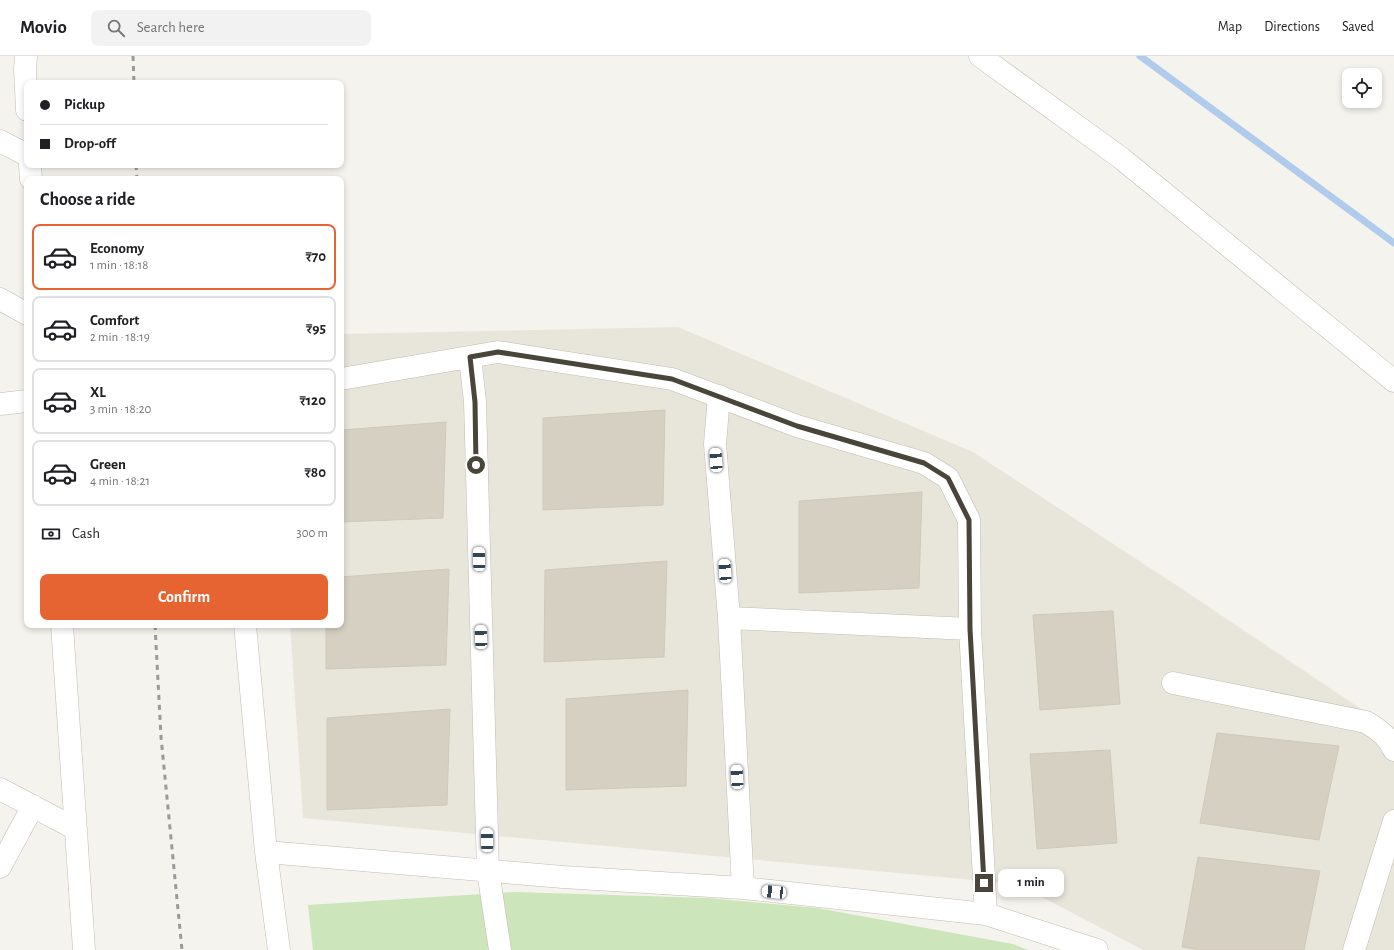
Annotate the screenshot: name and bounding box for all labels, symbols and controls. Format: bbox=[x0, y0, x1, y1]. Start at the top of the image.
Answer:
search box bbox=[91, 10, 371, 46]
icon: search bbox=[105, 17, 127, 39]
text: Movio bbox=[20, 18, 67, 37]
text: Search here bbox=[137, 20, 205, 35]
text: Map bbox=[1218, 20, 1242, 34]
text: Directions bbox=[1264, 20, 1320, 34]
text: Saved bbox=[1342, 20, 1374, 34]
map controls bbox=[1342, 68, 1382, 108]
button: locate bbox=[1342, 68, 1382, 108]
text: Pickup bbox=[64, 97, 105, 112]
text: Drop-off bbox=[64, 136, 116, 151]
text: Choose a ride bbox=[40, 191, 135, 209]
icon: car bbox=[42, 239, 78, 275]
text: Economy bbox=[90, 241, 144, 256]
text: ₹70 bbox=[305, 249, 326, 264]
text: 1 min · 18:18 bbox=[90, 259, 148, 272]
icon: car bbox=[42, 311, 78, 347]
text: Comfort bbox=[90, 313, 139, 328]
text: ₹95 bbox=[306, 321, 326, 336]
text: 2 min · 18:19 bbox=[90, 331, 150, 344]
icon: car bbox=[42, 383, 78, 419]
text: XL bbox=[90, 385, 106, 400]
text: ₹120 bbox=[299, 393, 326, 408]
text: 3 min · 18:20 bbox=[90, 403, 151, 416]
car bbox=[709, 448, 723, 472]
icon: car bbox=[42, 455, 78, 491]
route start bbox=[467, 456, 485, 474]
text: Green bbox=[90, 457, 126, 472]
text: ₹80 bbox=[305, 465, 326, 480]
text: 4 min · 18:21 bbox=[90, 475, 150, 488]
icon: cash bbox=[40, 523, 62, 545]
text: Cash bbox=[72, 526, 100, 541]
text: 300 m bbox=[296, 527, 328, 540]
car bbox=[473, 547, 485, 571]
car bbox=[718, 559, 732, 583]
button: Confirm bbox=[40, 574, 328, 620]
car bbox=[475, 625, 487, 649]
car bbox=[730, 765, 744, 789]
car bbox=[481, 828, 493, 852]
callout: 1 min bbox=[998, 869, 1064, 897]
route end bbox=[975, 874, 993, 892]
text: 1 min bbox=[1017, 876, 1045, 889]
car bbox=[761, 885, 787, 899]

